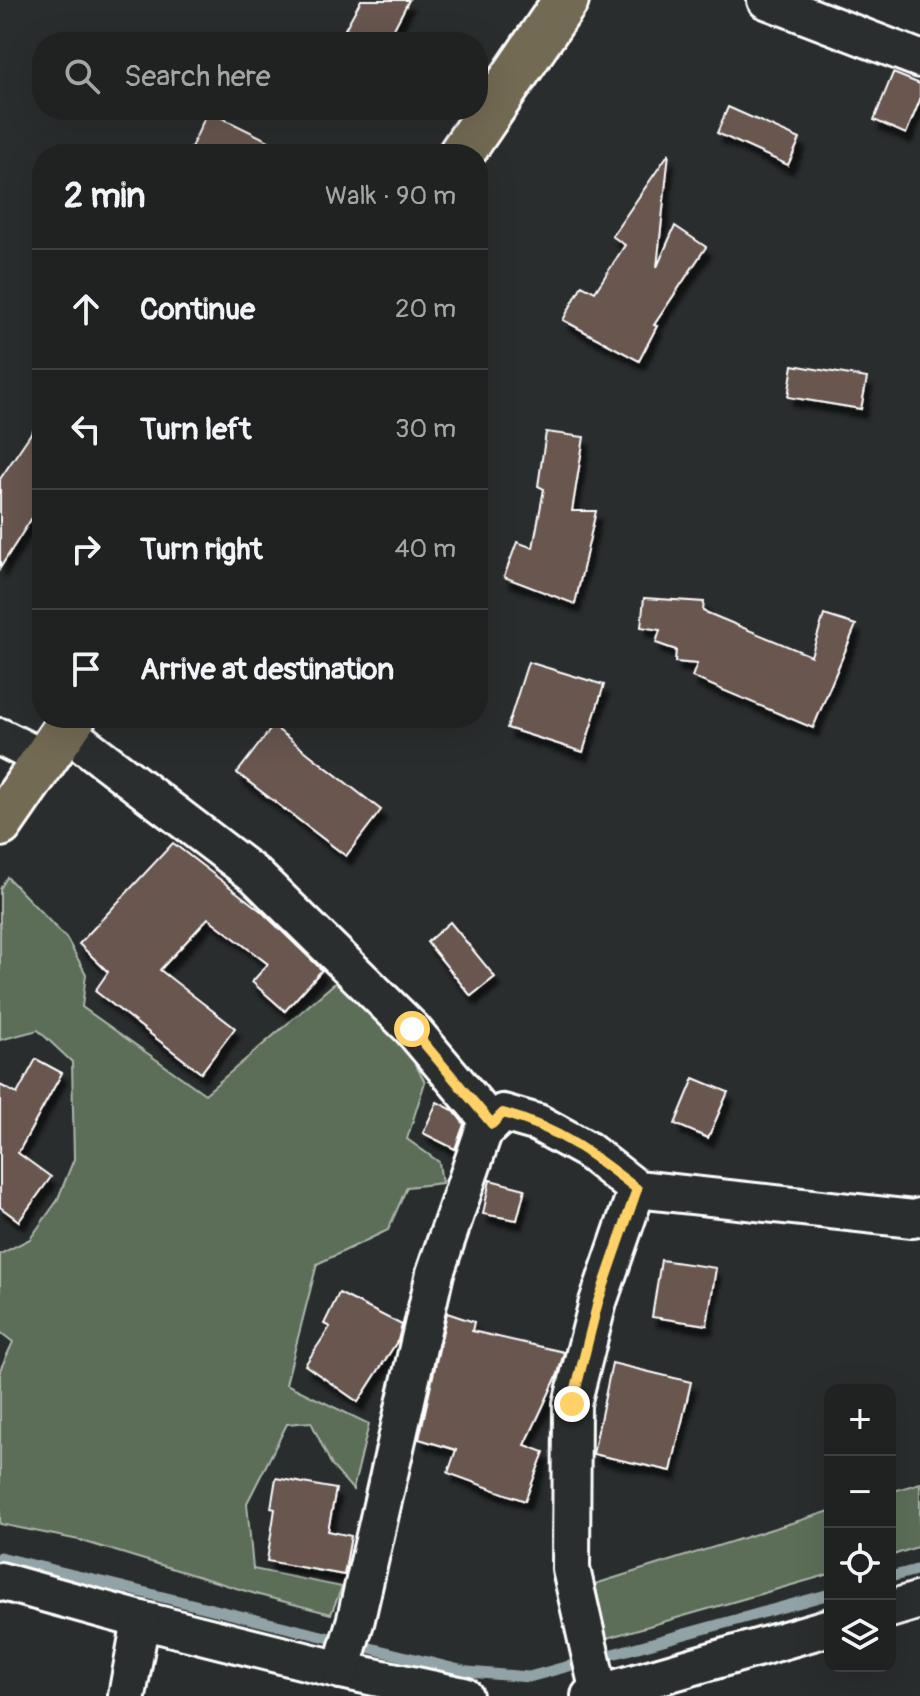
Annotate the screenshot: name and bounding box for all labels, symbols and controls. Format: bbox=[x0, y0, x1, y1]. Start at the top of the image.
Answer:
search box bbox=[32, 32, 488, 120]
icon: search bbox=[60, 54, 104, 98]
text: Search here bbox=[124, 58, 271, 95]
text: 2 min bbox=[64, 175, 146, 218]
text: Walk · 90 m bbox=[325, 180, 456, 212]
icon: ahead bbox=[64, 287, 108, 331]
text: Continue bbox=[140, 291, 255, 328]
text: 20 m bbox=[395, 293, 456, 325]
icon: left bbox=[64, 407, 108, 451]
text: Turn left bbox=[140, 411, 251, 448]
text: 30 m bbox=[395, 413, 456, 445]
icon: right bbox=[64, 527, 108, 571]
text: Turn right bbox=[140, 531, 263, 568]
text: 40 m bbox=[394, 533, 456, 565]
icon: arrive bbox=[64, 647, 108, 691]
text: Arrive at destination bbox=[140, 651, 394, 688]
route start bbox=[394, 1011, 430, 1047]
map controls bbox=[824, 1384, 896, 1672]
button: + bbox=[824, 1384, 896, 1456]
route end bbox=[554, 1386, 590, 1422]
button: − bbox=[824, 1456, 896, 1528]
button: locate bbox=[824, 1528, 896, 1600]
button: layers bbox=[824, 1600, 896, 1672]

